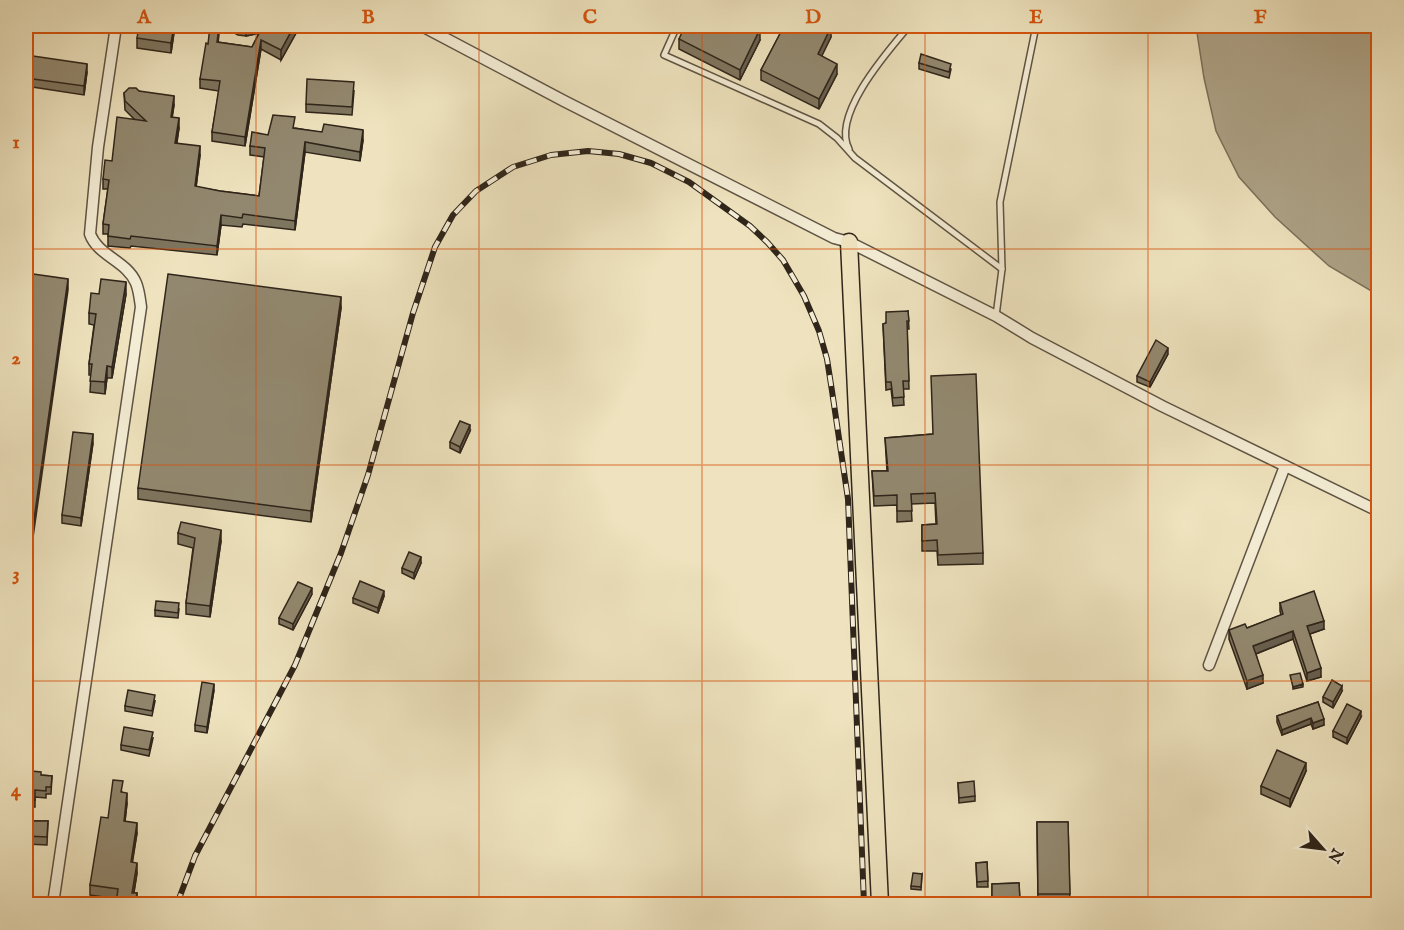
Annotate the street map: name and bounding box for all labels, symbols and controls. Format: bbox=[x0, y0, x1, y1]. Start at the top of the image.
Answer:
text: A bbox=[136, 5, 152, 30]
text: B bbox=[361, 5, 375, 30]
text: C bbox=[583, 5, 597, 30]
text: D bbox=[805, 5, 821, 30]
text: E bbox=[1029, 5, 1043, 30]
text: F bbox=[1254, 5, 1267, 30]
text: 1 bbox=[12, 130, 20, 155]
text: 2 bbox=[11, 346, 21, 371]
text: 3 bbox=[12, 562, 20, 587]
text: 4 bbox=[11, 778, 22, 803]
north arrow bbox=[1293, 819, 1353, 879]
text: N bbox=[1322, 843, 1347, 866]

